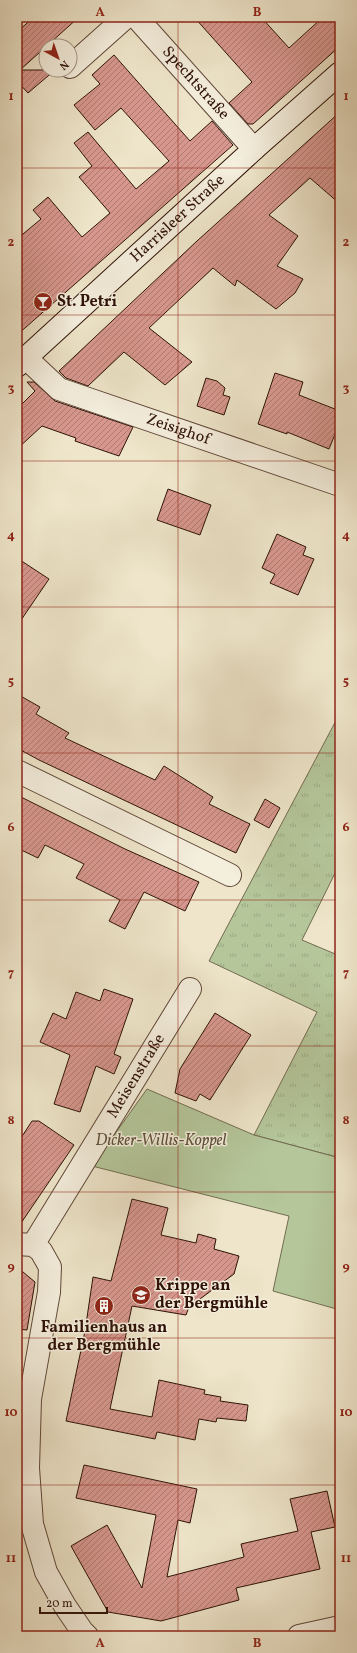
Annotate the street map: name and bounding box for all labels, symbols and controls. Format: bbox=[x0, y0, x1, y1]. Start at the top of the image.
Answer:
text: A bbox=[95, 4, 105, 22]
text: B bbox=[253, 4, 262, 22]
north arrow bbox=[38, 38, 78, 78]
street label: Spechtstraße bbox=[156, 42, 234, 125]
text: N bbox=[56, 56, 71, 73]
text: 1 bbox=[8, 88, 14, 106]
text: 1 bbox=[343, 88, 349, 106]
street label: Harrisleer Straße bbox=[126, 170, 230, 268]
text: 2 bbox=[8, 234, 15, 252]
text: 2 bbox=[343, 234, 350, 252]
bar icon: St. Petri bbox=[32, 291, 54, 313]
place label: St. Petri bbox=[57, 291, 117, 313]
text: 3 bbox=[8, 380, 15, 398]
text: 3 bbox=[343, 380, 350, 398]
street label: Zeisighof bbox=[143, 409, 214, 451]
text: 4 bbox=[7, 527, 15, 545]
text: 4 bbox=[342, 527, 350, 545]
text: 5 bbox=[8, 673, 14, 691]
text: 5 bbox=[343, 673, 349, 691]
text: 6 bbox=[7, 819, 15, 837]
text: 6 bbox=[342, 819, 350, 837]
text: 7 bbox=[8, 965, 14, 983]
text: 7 bbox=[343, 965, 349, 983]
street label: Meisenstraße bbox=[102, 1030, 171, 1123]
text: 8 bbox=[7, 1112, 15, 1130]
text: 8 bbox=[342, 1112, 350, 1130]
park label: Dicker-Willis-Koppel bbox=[96, 1130, 226, 1152]
text: 9 bbox=[7, 1258, 15, 1276]
text: 9 bbox=[342, 1258, 350, 1276]
place label: Krippe an der Bergmühle bbox=[155, 1275, 268, 1315]
school or university icon: Krippe an der Bergmühle bbox=[130, 1284, 152, 1306]
building icon: Familienhaus an der Bergmühle bbox=[93, 1295, 115, 1317]
place label: Familienhaus an der Bergmühle bbox=[41, 1317, 168, 1357]
text: 10 bbox=[4, 1404, 18, 1422]
text: 10 bbox=[339, 1404, 353, 1422]
text: 11 bbox=[6, 1550, 16, 1568]
text: 11 bbox=[341, 1550, 351, 1568]
scale bar bbox=[40, 1589, 107, 1615]
text: 20 m bbox=[46, 1596, 73, 1612]
text: A bbox=[95, 1635, 105, 1653]
text: B bbox=[253, 1635, 262, 1653]

